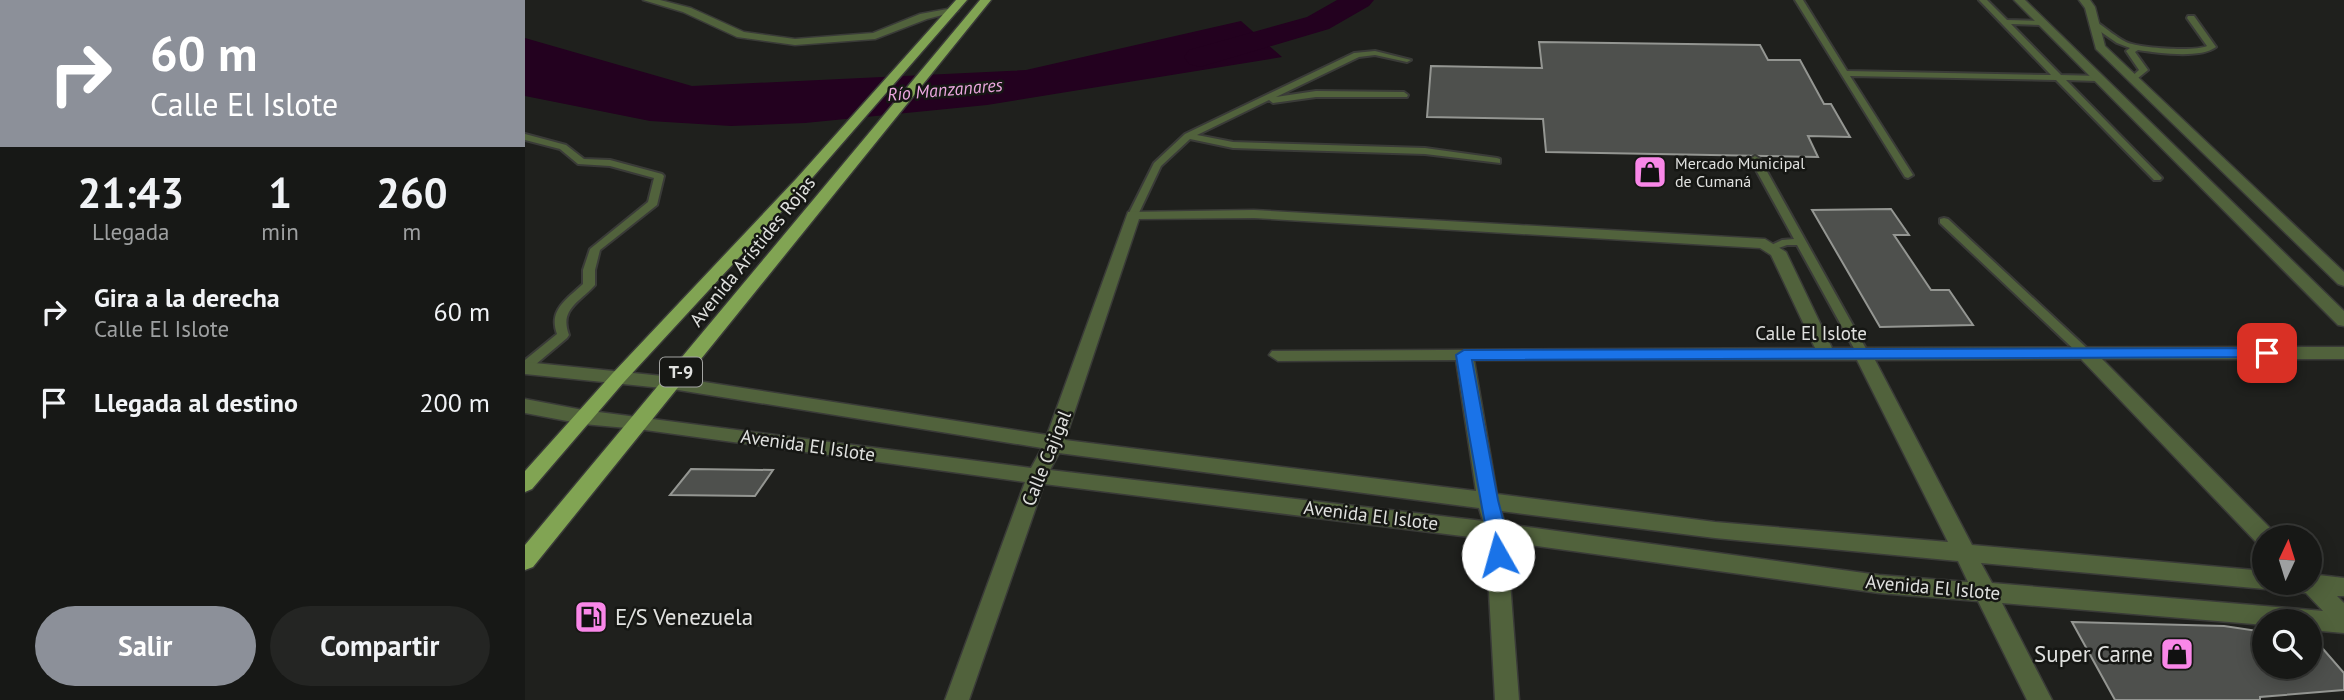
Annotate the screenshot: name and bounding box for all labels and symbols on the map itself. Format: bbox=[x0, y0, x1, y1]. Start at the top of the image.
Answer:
water label: Río Manzanares bbox=[886, 73, 1004, 106]
shop icon: Mercado Municipal de Cumaná bbox=[1631, 153, 1669, 191]
place label: Mercado Municipal de Cumaná bbox=[1675, 153, 1805, 191]
street label: Avenida Arístides Rojas bbox=[684, 171, 820, 331]
street label: Calle El Islote bbox=[1755, 321, 1867, 345]
pin bbox=[2237, 323, 2297, 383]
road number: T-9 bbox=[660, 358, 702, 386]
street label: Calle Cajigal bbox=[1016, 406, 1076, 509]
street label: Avenida El Islote bbox=[739, 424, 877, 466]
street label: Avenida El Islote bbox=[1302, 495, 1440, 535]
position arrow bbox=[1461, 518, 1535, 592]
north arrow bbox=[2252, 525, 2322, 595]
street label: Avenida El Islote bbox=[1865, 569, 2001, 605]
fuel station icon: E/S Venezuela bbox=[572, 598, 610, 636]
place label: E/S Venezuela bbox=[615, 602, 753, 631]
shop icon: Super Carne bbox=[2158, 635, 2196, 673]
place label: Super Carne bbox=[2034, 639, 2153, 668]

